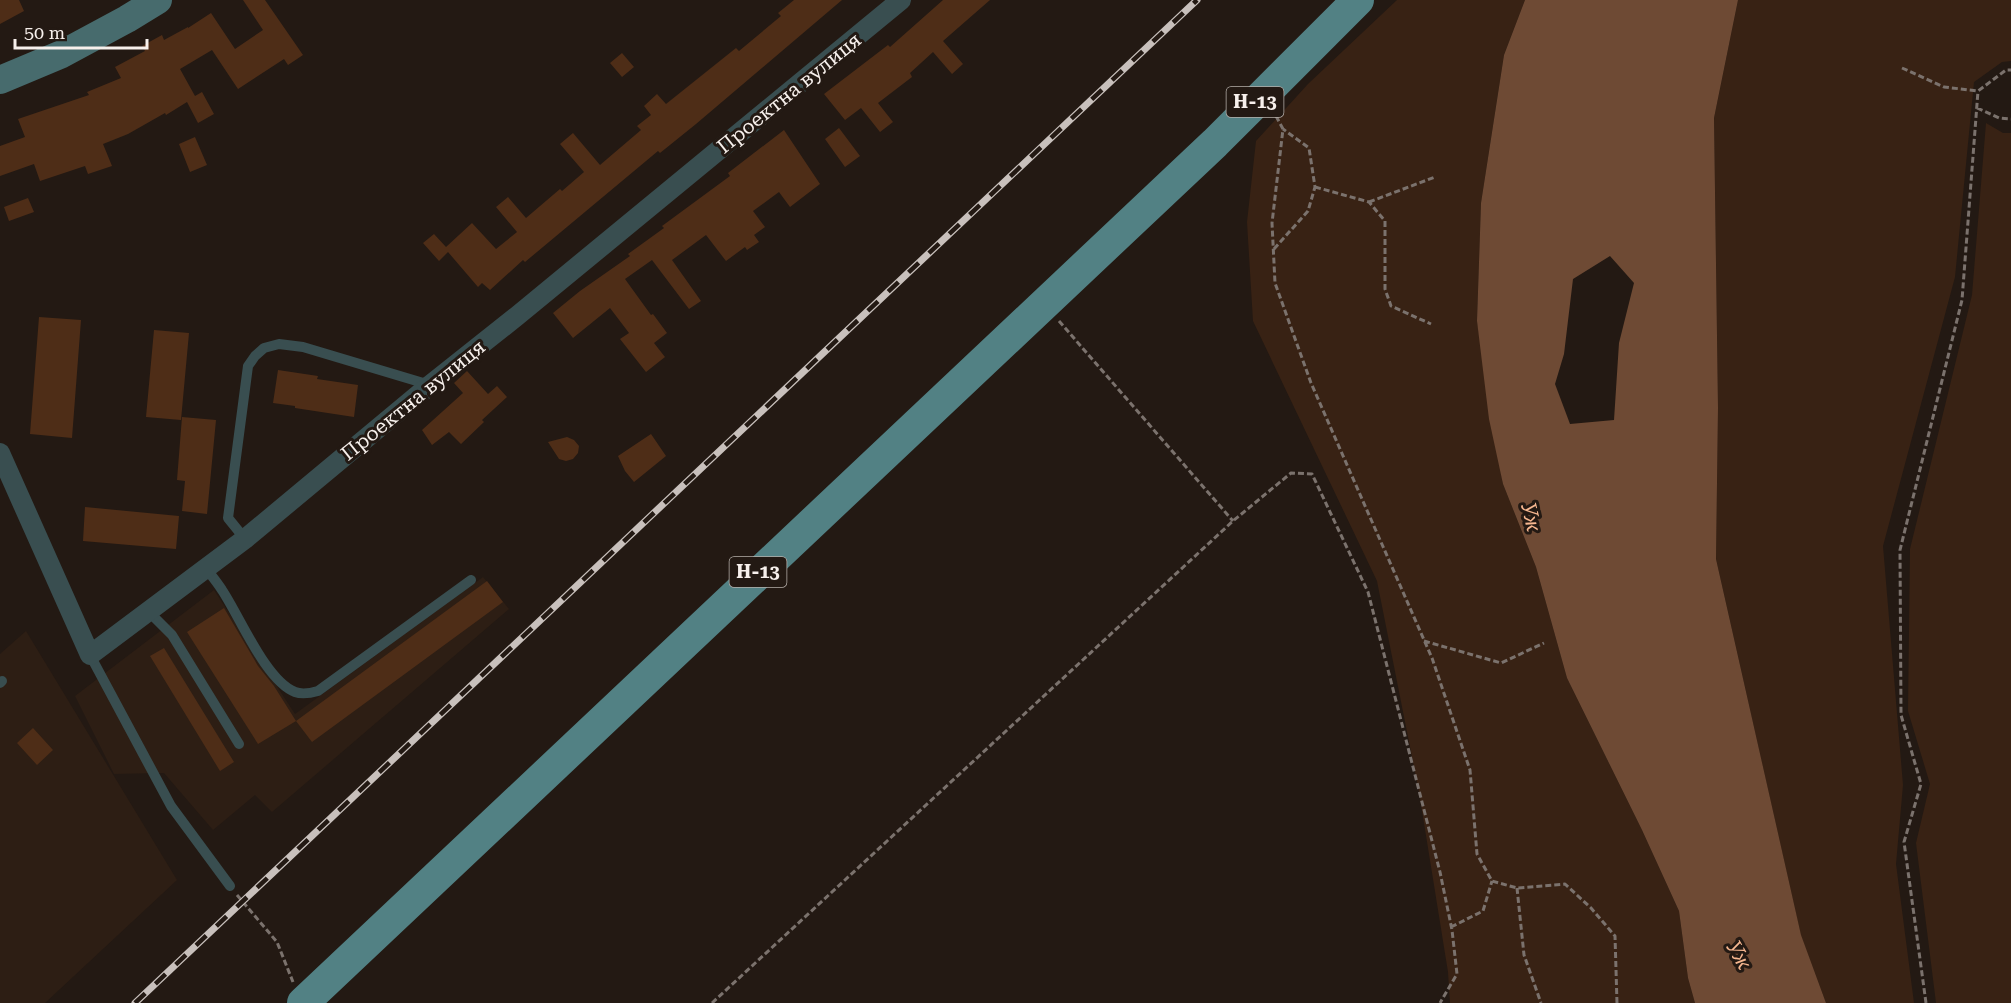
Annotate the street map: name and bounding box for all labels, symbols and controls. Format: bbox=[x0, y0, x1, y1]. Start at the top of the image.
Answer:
scale bar bbox=[15, 12, 147, 50]
text: 50 m bbox=[24, 22, 65, 43]
street label: Проектна вулиця bbox=[712, 28, 866, 158]
road number: Н-13 bbox=[1226, 87, 1284, 117]
street label: Проектна вулиця bbox=[336, 335, 490, 465]
water label: Уж bbox=[1516, 500, 1546, 534]
road number: Н-13 bbox=[730, 557, 786, 587]
water label: Уж bbox=[1721, 936, 1757, 974]

